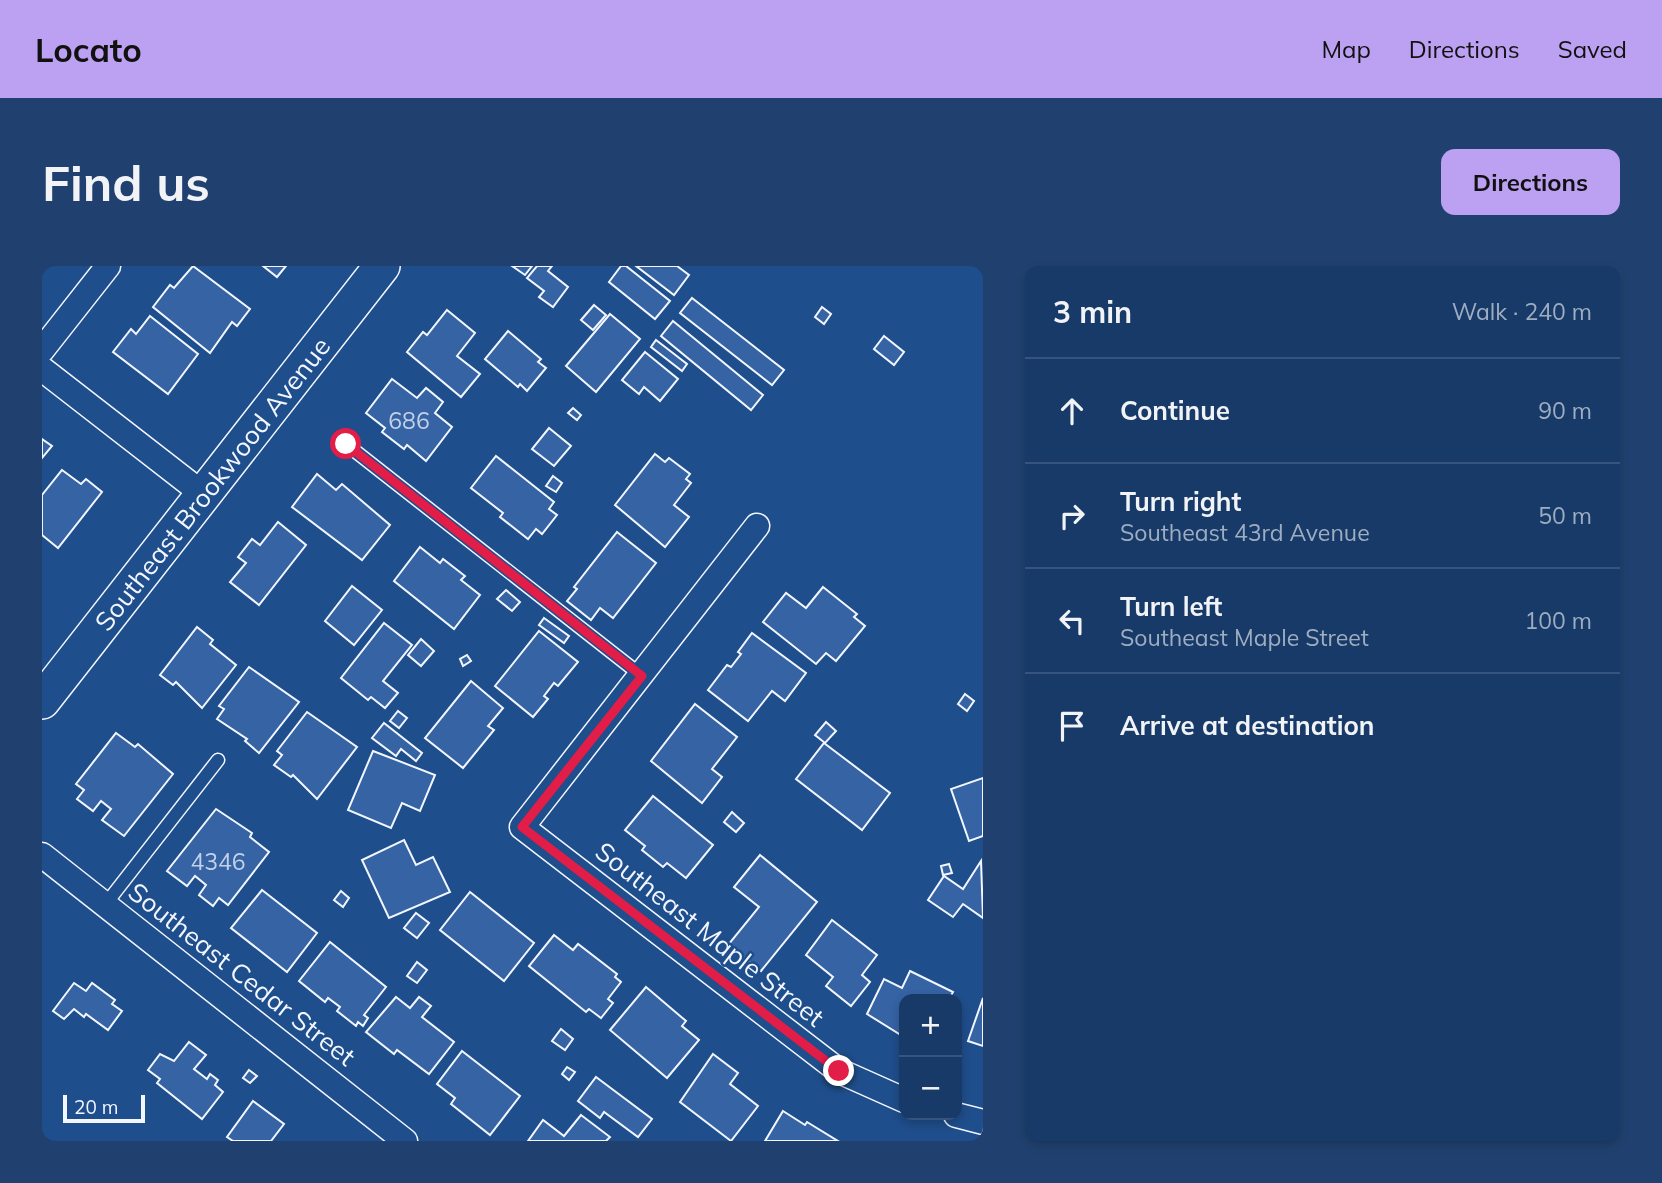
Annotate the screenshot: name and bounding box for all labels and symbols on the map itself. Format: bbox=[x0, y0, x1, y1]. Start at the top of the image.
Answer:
street label: Southeast Brookwood Avenue bbox=[87, 330, 337, 637]
house number: 686 bbox=[388, 406, 430, 435]
route start bbox=[330, 428, 361, 459]
street label: Southeast Maple Street bbox=[589, 834, 831, 1034]
house number: 4346 bbox=[190, 847, 246, 876]
street label: Southeast Cedar Street bbox=[122, 875, 362, 1073]
route end bbox=[823, 1055, 854, 1086]
scale bar bbox=[63, 1092, 145, 1124]

